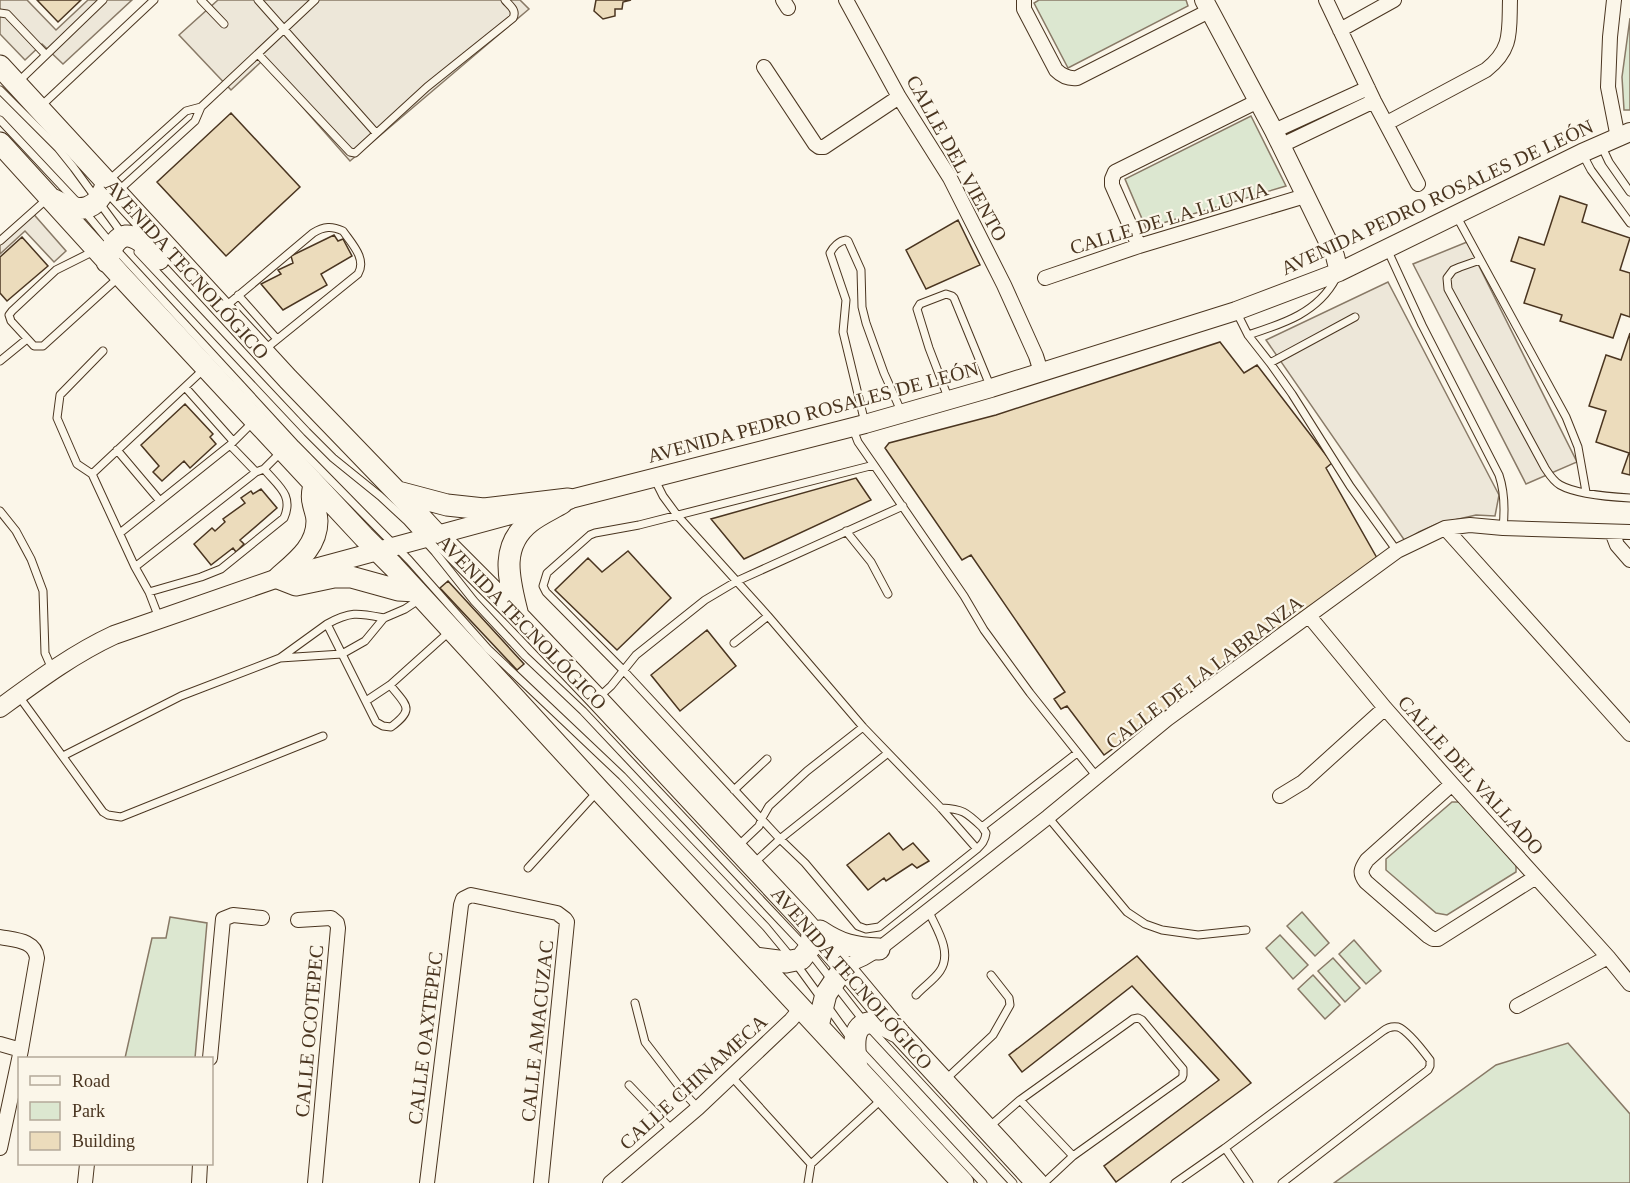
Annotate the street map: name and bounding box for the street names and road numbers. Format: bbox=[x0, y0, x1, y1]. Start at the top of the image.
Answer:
street label: CALLE DEL VIENTO bbox=[902, 71, 1012, 245]
street label: AVENIDA PEDRO ROSALES DE LEÓN bbox=[1277, 114, 1597, 279]
street label: AVENIDA TECNOLÓGICO bbox=[100, 174, 274, 363]
street label: CALLE DE LA LLUVIA bbox=[1067, 177, 1271, 259]
street label: AVENIDA PEDRO ROSALES DE LEÓN bbox=[645, 356, 981, 467]
street label: AVENIDA TECNOLÓGICO bbox=[433, 529, 612, 714]
street label: CALLE DE LA LABRANZA bbox=[1101, 591, 1307, 753]
street label: CALLE DEL VALLADO bbox=[1394, 691, 1548, 859]
street label: AVENIDA TECNOLÓGICO bbox=[767, 882, 938, 1074]
street label: CALLE AMACUZAC bbox=[517, 939, 557, 1123]
street label: CALLE OCOTEPEC bbox=[291, 944, 327, 1118]
street label: CALLE OAXTEPEC bbox=[403, 950, 447, 1126]
street label: CALLE CHINAMECA bbox=[615, 1010, 772, 1154]

